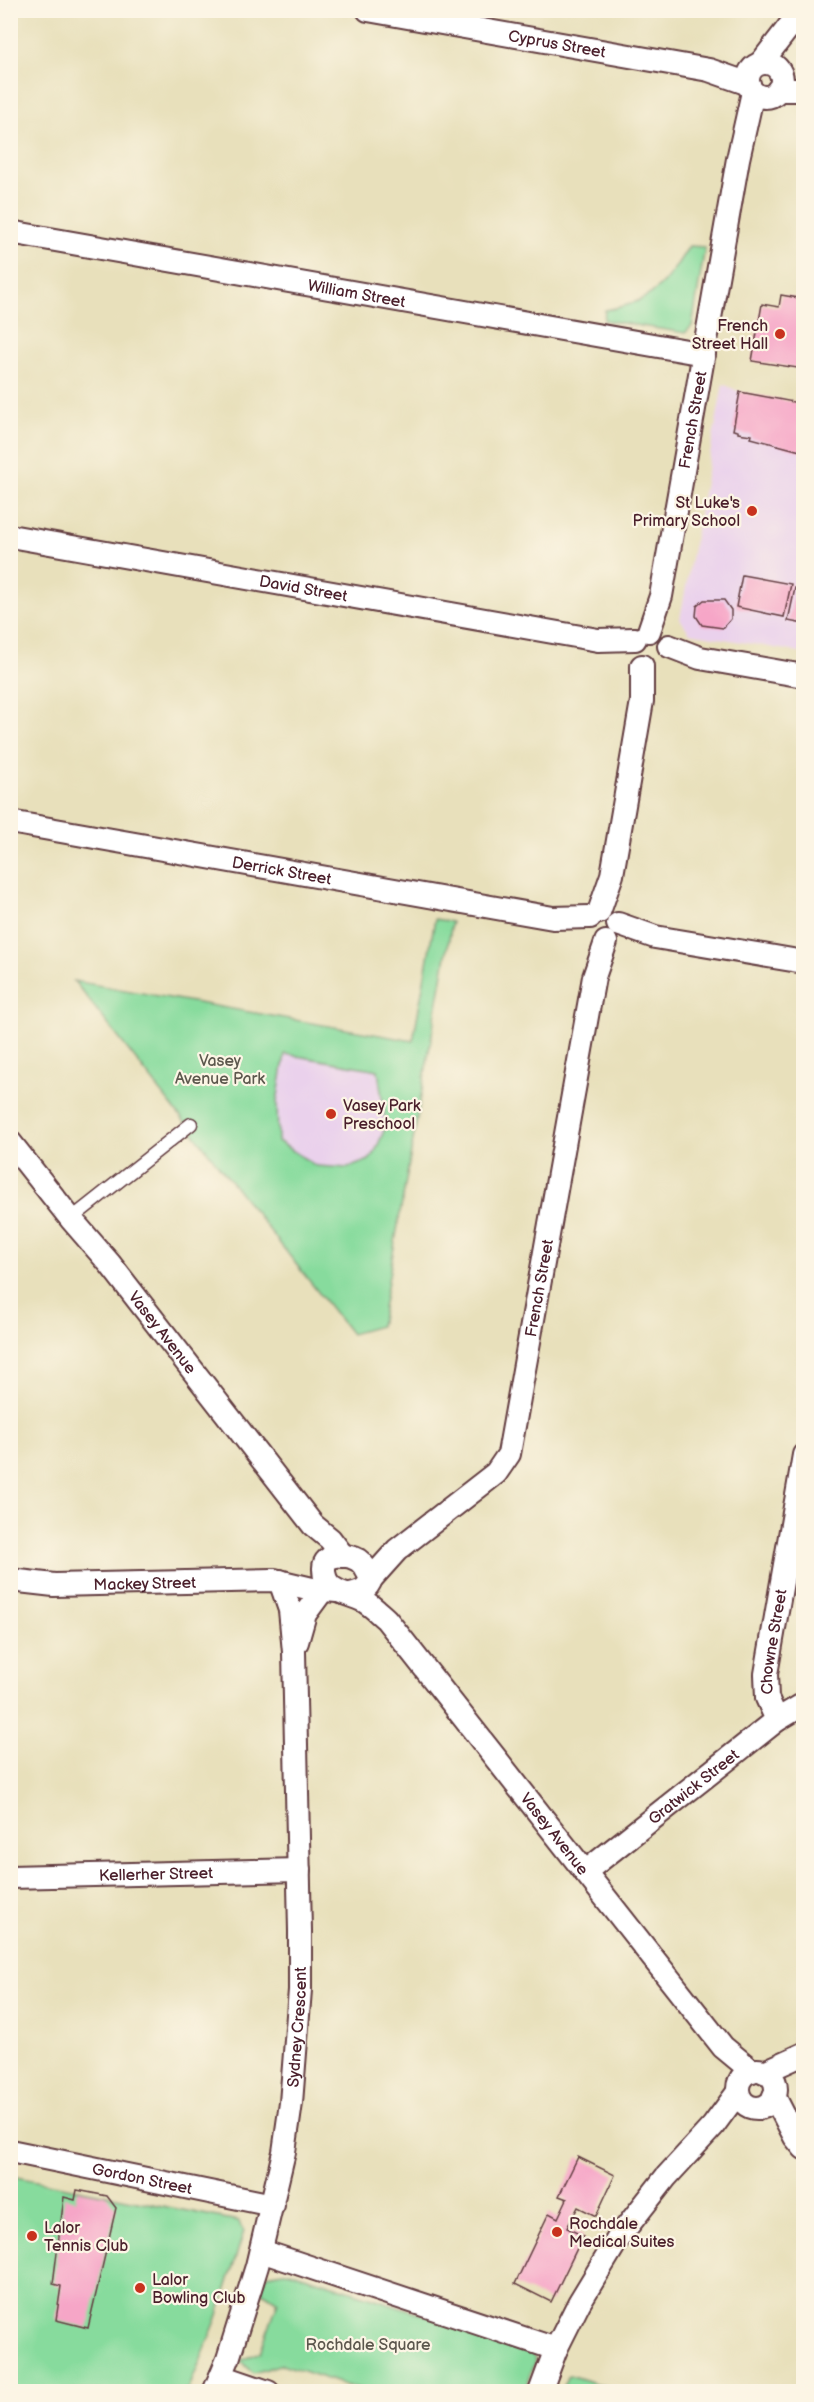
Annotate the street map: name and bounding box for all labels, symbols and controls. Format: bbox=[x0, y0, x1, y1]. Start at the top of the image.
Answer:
street label: Cyprus Street bbox=[507, 27, 607, 63]
street label: William Street bbox=[306, 277, 407, 312]
place label: French Street Hall bbox=[692, 317, 768, 354]
marker: French Street Hall bbox=[773, 327, 787, 341]
street label: French Street bbox=[676, 370, 711, 470]
place label: St Luke's Primary School bbox=[633, 494, 740, 531]
marker: St Luke's Primary School bbox=[745, 504, 759, 518]
street label: David Street bbox=[258, 572, 349, 607]
street label: Derrick Street bbox=[230, 853, 333, 890]
park label: Vasey Avenue Park bbox=[175, 1052, 265, 1089]
place label: Vasey Park Preschool bbox=[343, 1097, 421, 1134]
marker: Vasey Park Preschool bbox=[324, 1107, 338, 1121]
street label: French Street bbox=[522, 1238, 558, 1339]
street label: Vasey Avenue bbox=[124, 1288, 200, 1378]
street label: Mackey Street bbox=[93, 1574, 196, 1595]
street label: Chowne Street bbox=[758, 1588, 792, 1695]
street label: Gratwick Street bbox=[645, 1746, 743, 1829]
street label: Vasey Avenue bbox=[516, 1790, 592, 1880]
street label: Kellerher Street bbox=[99, 1864, 213, 1886]
street label: Sydney Crescent bbox=[284, 1967, 311, 2088]
street label: Gordon Street bbox=[90, 2160, 194, 2199]
place label: Rochdale Medical Suites bbox=[569, 2215, 675, 2252]
place label: Lalor Tennis Club bbox=[44, 2219, 128, 2256]
marker: Rochdale Medical Suites bbox=[550, 2225, 564, 2239]
marker: Lalor Tennis Club bbox=[25, 2229, 39, 2243]
place label: Lalor Bowling Club bbox=[152, 2271, 245, 2308]
marker: Lalor Bowling Club bbox=[133, 2281, 147, 2295]
park label: Rochdale Square bbox=[306, 2336, 431, 2355]

